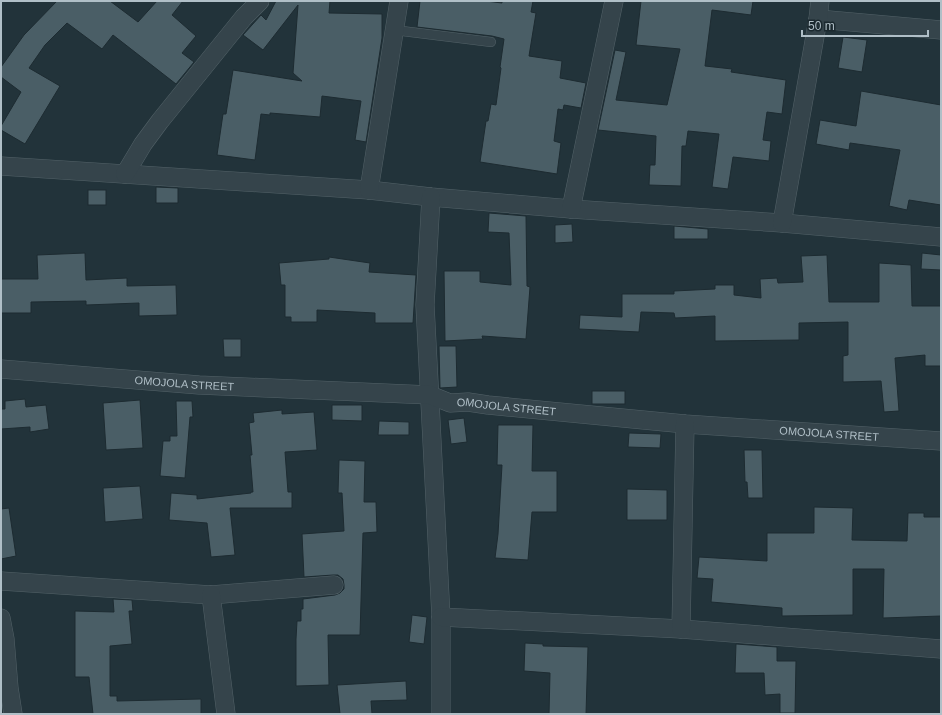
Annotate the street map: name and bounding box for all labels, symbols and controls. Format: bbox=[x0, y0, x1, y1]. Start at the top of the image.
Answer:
scale bar bbox=[802, 12, 928, 38]
text: 50 m bbox=[808, 19, 835, 33]
street label: OMOJOLA STREET bbox=[134, 374, 235, 393]
street label: OMOJOLA STREET bbox=[456, 396, 557, 418]
street label: OMOJOLA STREET bbox=[779, 424, 880, 443]

